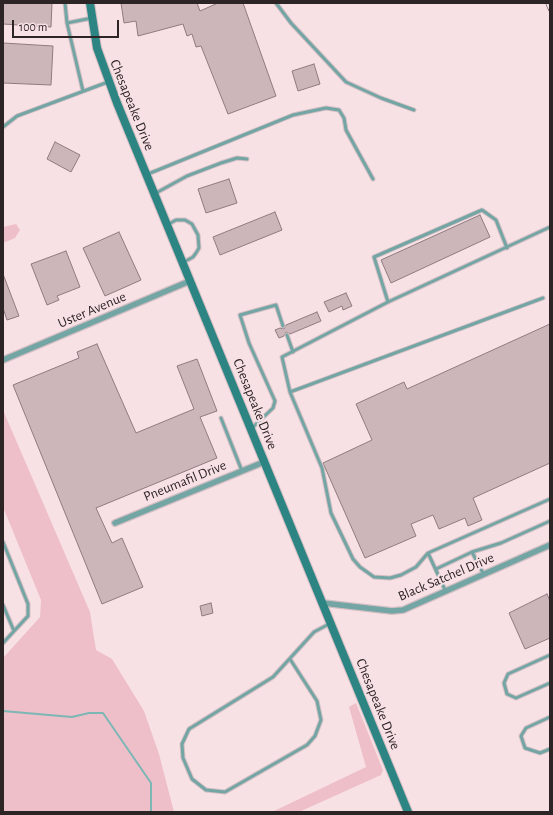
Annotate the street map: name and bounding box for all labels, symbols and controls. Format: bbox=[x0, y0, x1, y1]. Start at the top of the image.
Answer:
scale bar bbox=[14, 12, 121, 38]
text: 100 m bbox=[19, 21, 47, 33]
street label: Chesapeake Drive bbox=[106, 57, 158, 153]
street label: Uster Avenue bbox=[55, 288, 129, 332]
street label: Chesapeake Drive bbox=[229, 356, 281, 452]
street label: Pneumafil Drive bbox=[141, 457, 229, 505]
street label: Black Satchel Drive bbox=[395, 549, 497, 605]
street label: Chesapeake Drive bbox=[352, 656, 404, 752]

